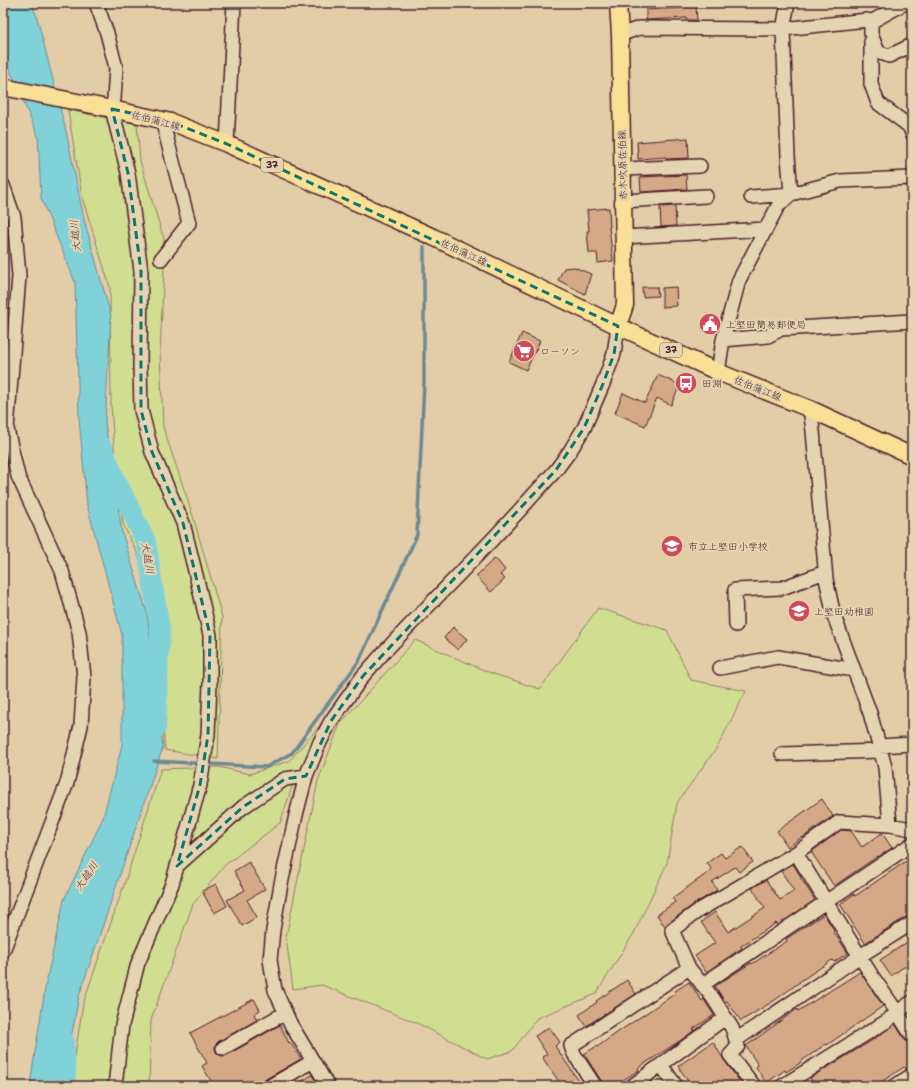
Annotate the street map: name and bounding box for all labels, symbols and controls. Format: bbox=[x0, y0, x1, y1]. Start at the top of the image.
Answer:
street label: 佐伯蒲江線 bbox=[130, 108, 182, 133]
street label: 赤木吹原佐伯線 bbox=[615, 130, 630, 200]
road number: 37 bbox=[261, 158, 283, 172]
water label: 大越川 bbox=[66, 219, 85, 253]
street label: 佐伯蒲江線 bbox=[438, 236, 489, 269]
public building icon: 上堅田簡易郵便局 bbox=[697, 311, 723, 337]
place label: 上堅田簡易郵便局 bbox=[726, 318, 806, 331]
supermarket icon: ローソン bbox=[511, 338, 537, 364]
road number: 37 bbox=[660, 343, 682, 357]
place label: ローソン bbox=[540, 345, 580, 358]
bus stop icon: 田淵 bbox=[673, 370, 699, 396]
street label: 佐伯蒲江線 bbox=[732, 373, 783, 404]
place label: 田淵 bbox=[702, 377, 722, 390]
school or university icon: 市立上堅田小学校 bbox=[659, 533, 685, 559]
water label: 大越川 bbox=[137, 540, 158, 576]
place label: 市立上堅田小学校 bbox=[688, 540, 768, 553]
school or university icon: 上堅田幼稚園 bbox=[786, 598, 812, 624]
place label: 上堅田幼稚園 bbox=[814, 605, 874, 618]
water label: 大越川 bbox=[71, 858, 102, 894]

